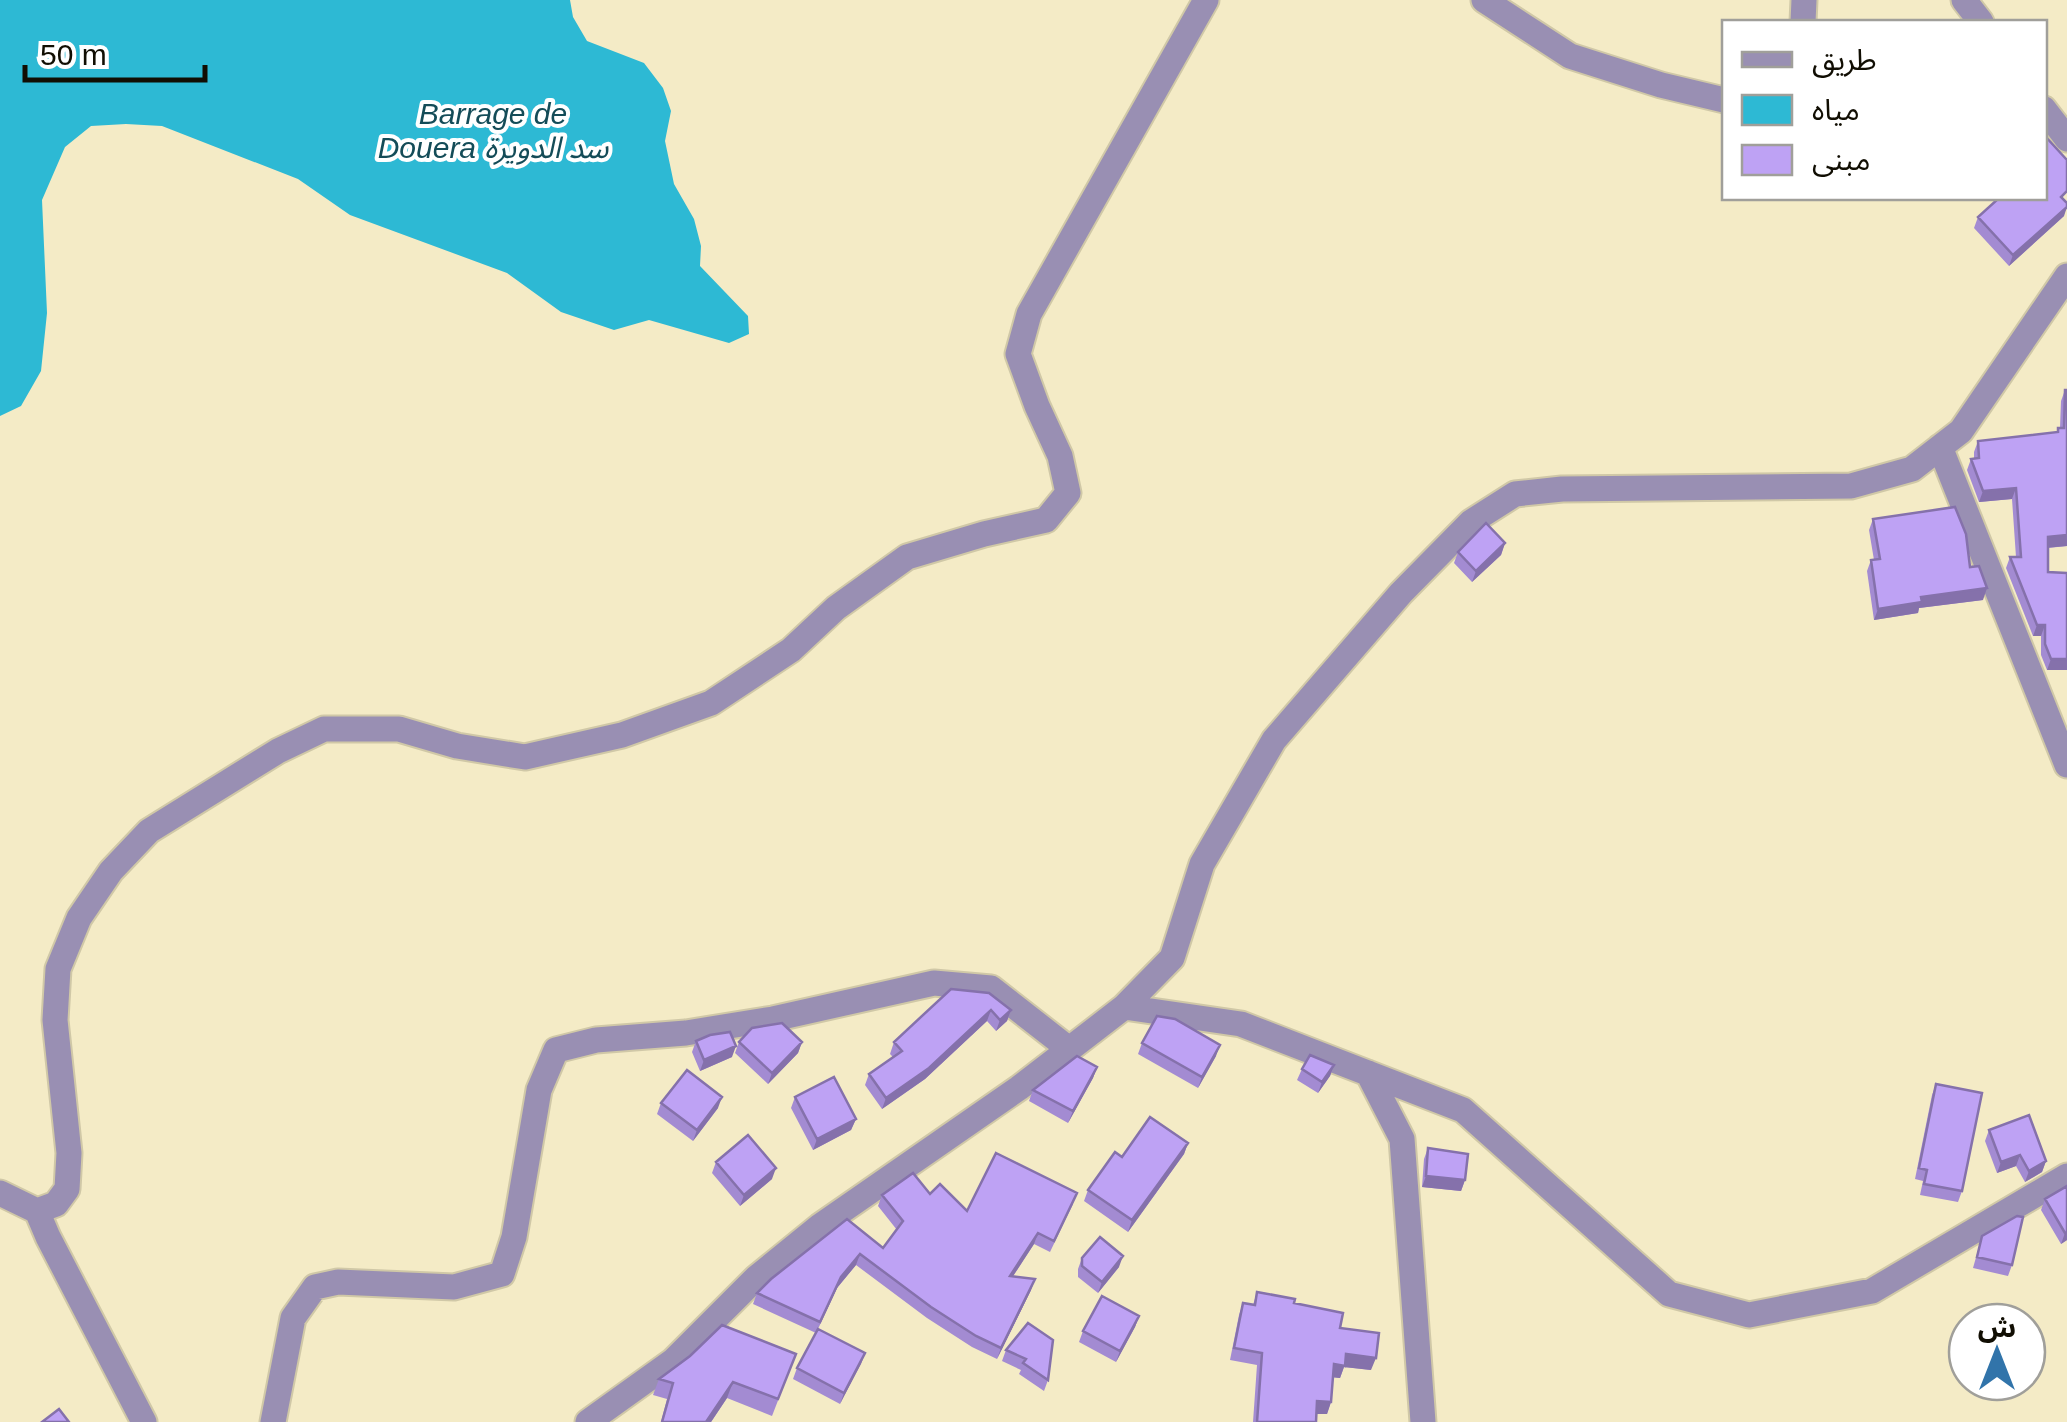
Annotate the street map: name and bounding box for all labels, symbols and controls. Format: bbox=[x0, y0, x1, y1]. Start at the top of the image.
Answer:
scale bar bbox=[25, 20, 205, 82]
legend bbox=[1722, 20, 2047, 200]
text: 50 m bbox=[40, 38, 107, 71]
text: طريق bbox=[1812, 43, 1877, 78]
text: مياه bbox=[1812, 93, 1860, 126]
water label: Barrage de Douera سد الدويرة bbox=[378, 97, 609, 165]
text: مبنى bbox=[1812, 143, 1870, 177]
north arrow bbox=[1947, 1302, 2047, 1402]
text: ش bbox=[1978, 1312, 2016, 1343]

